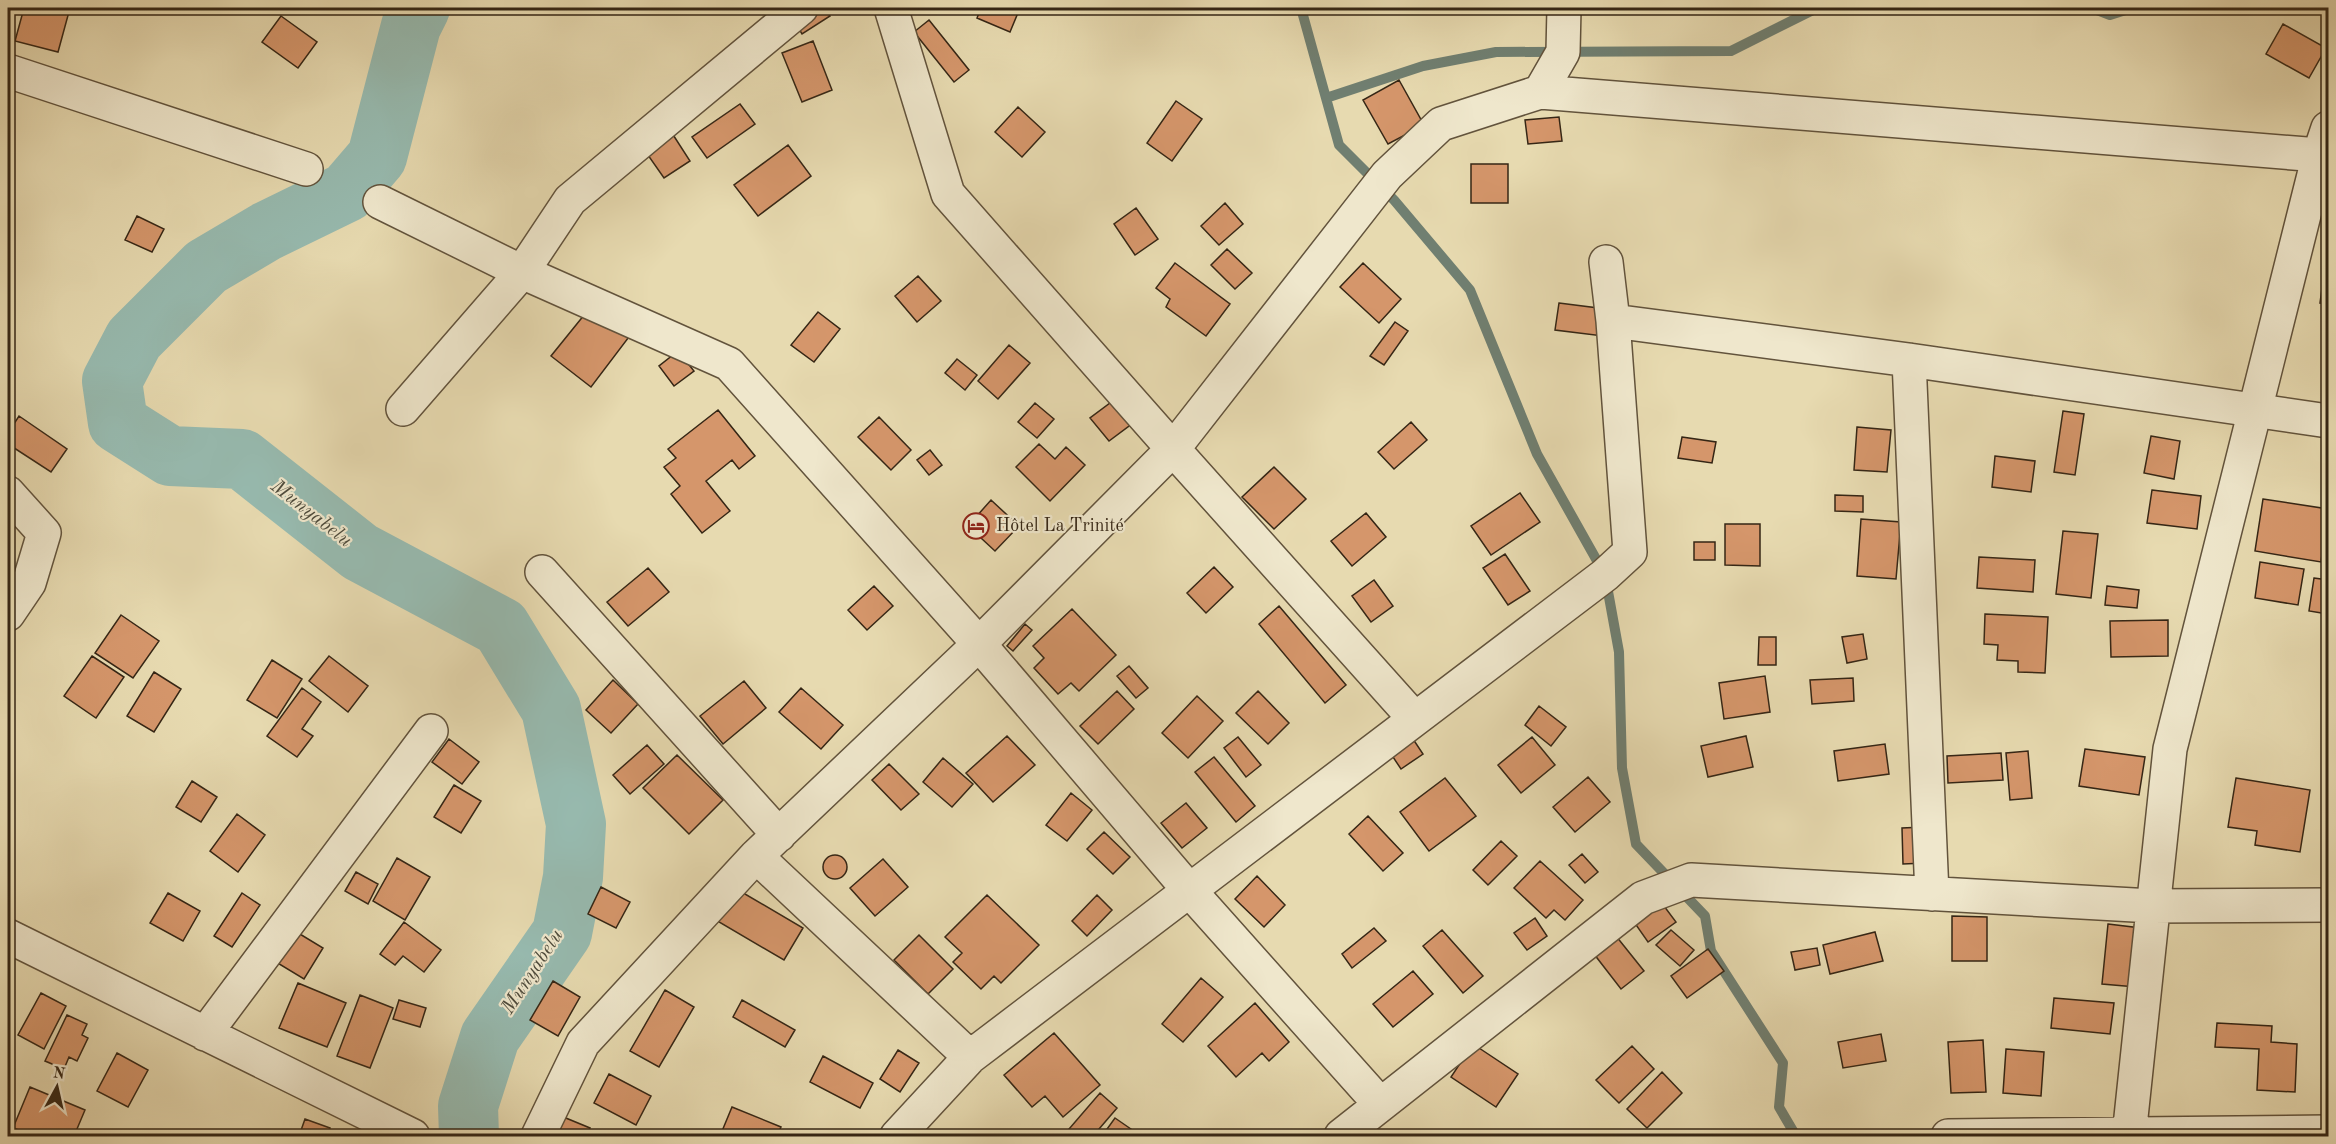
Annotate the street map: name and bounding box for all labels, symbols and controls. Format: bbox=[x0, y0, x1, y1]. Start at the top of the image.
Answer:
water label: Munyabelu bbox=[266, 476, 355, 552]
hotel icon: Hôtel La Trinité bbox=[961, 511, 991, 541]
place label: Hôtel La Trinité bbox=[996, 517, 1124, 535]
water label: Munyabelu bbox=[498, 926, 568, 1019]
north arrow bbox=[27, 1057, 87, 1117]
text: N bbox=[52, 1065, 67, 1083]

